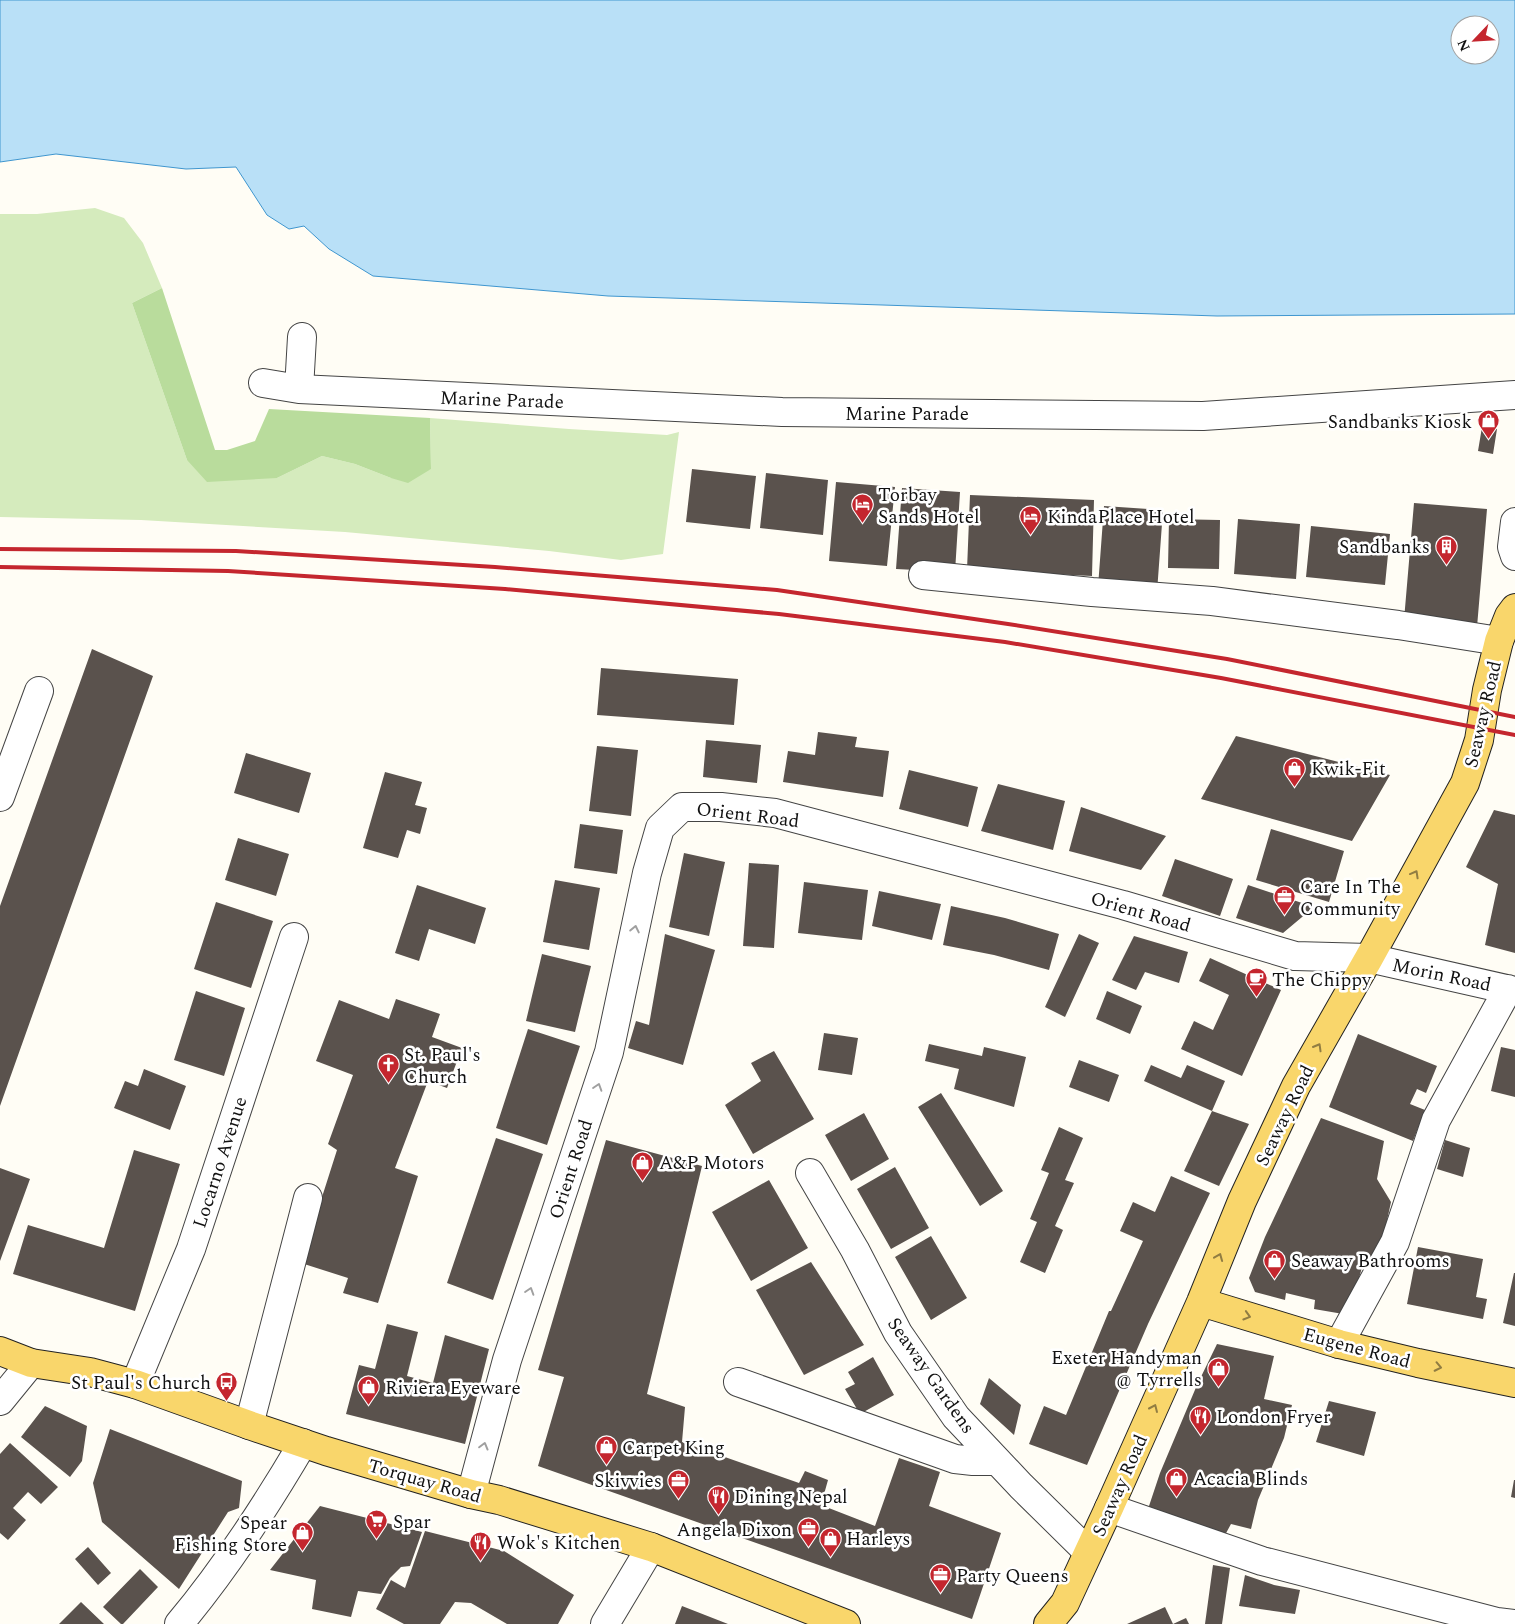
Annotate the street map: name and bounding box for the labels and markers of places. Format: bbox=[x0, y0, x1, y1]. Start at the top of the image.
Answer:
place label: Sandbanks Kiosk bbox=[1328, 408, 1472, 437]
shop icon: Sandbanks Kiosk bbox=[1476, 409, 1500, 440]
place label: Torbay Sands Hotel bbox=[878, 481, 980, 532]
hotel icon: Torbay Sands Hotel bbox=[850, 493, 874, 524]
place label: KindaPlace Hotel bbox=[1047, 503, 1195, 532]
hotel icon: KindaPlace Hotel bbox=[1019, 504, 1043, 535]
place label: Sandbanks bbox=[1339, 533, 1430, 562]
building icon: Sandbanks bbox=[1434, 534, 1458, 565]
place label: Kwik-Fit bbox=[1311, 755, 1386, 784]
shop icon: Kwik-Fit bbox=[1283, 756, 1307, 787]
place label: Care In The Community bbox=[1300, 873, 1401, 924]
office icon: Care In The Community bbox=[1272, 885, 1296, 916]
place label: The Chippy bbox=[1272, 966, 1372, 995]
cafe icon: The Chippy bbox=[1244, 967, 1268, 998]
place label: St. Paul's Church bbox=[404, 1041, 481, 1092]
church icon: St. Paul's Church bbox=[376, 1053, 400, 1084]
place label: A&P Motors bbox=[659, 1149, 765, 1178]
shop icon: A&P Motors bbox=[631, 1150, 655, 1181]
place label: Seaway Bathrooms bbox=[1291, 1247, 1450, 1276]
shop icon: Seaway Bathrooms bbox=[1263, 1248, 1287, 1279]
place label: Exeter Handyman @ Tyrrells bbox=[1051, 1344, 1202, 1395]
shop icon: Exeter Handyman @ Tyrrells bbox=[1206, 1356, 1230, 1387]
place label: St Paul's Church bbox=[71, 1369, 211, 1398]
bus stop icon: St Paul's Church bbox=[215, 1370, 239, 1401]
place label: Riviera Eyeware bbox=[385, 1374, 521, 1403]
shop icon: Riviera Eyeware bbox=[357, 1375, 381, 1406]
place label: London Fryer bbox=[1216, 1403, 1331, 1432]
restaurant icon: London Fryer bbox=[1188, 1404, 1212, 1435]
place label: Carpet King bbox=[622, 1434, 725, 1463]
shop icon: Carpet King bbox=[594, 1435, 618, 1466]
place label: Acacia Blinds bbox=[1193, 1465, 1308, 1494]
shop icon: Acacia Blinds bbox=[1165, 1466, 1189, 1497]
place label: Skivvies bbox=[594, 1467, 662, 1496]
office icon: Skivvies bbox=[666, 1468, 690, 1499]
place label: Dining Nepal bbox=[734, 1483, 848, 1512]
restaurant icon: Dining Nepal bbox=[706, 1484, 730, 1515]
place label: Spar bbox=[393, 1508, 431, 1537]
place label: Spear Fishing Store bbox=[174, 1509, 287, 1560]
supermarket icon: Spar bbox=[365, 1509, 389, 1540]
place label: Angela Dixon bbox=[677, 1516, 792, 1545]
office icon: Angela Dixon bbox=[796, 1517, 820, 1548]
shop icon: Spear Fishing Store bbox=[291, 1521, 315, 1552]
place label: Harleys bbox=[846, 1525, 910, 1554]
shop icon: Harleys bbox=[818, 1526, 842, 1557]
place label: Wok's Kitchen bbox=[497, 1529, 620, 1558]
restaurant icon: Wok's Kitchen bbox=[469, 1530, 493, 1561]
place label: Party Queens bbox=[956, 1562, 1069, 1591]
office icon: Party Queens bbox=[928, 1563, 952, 1594]

